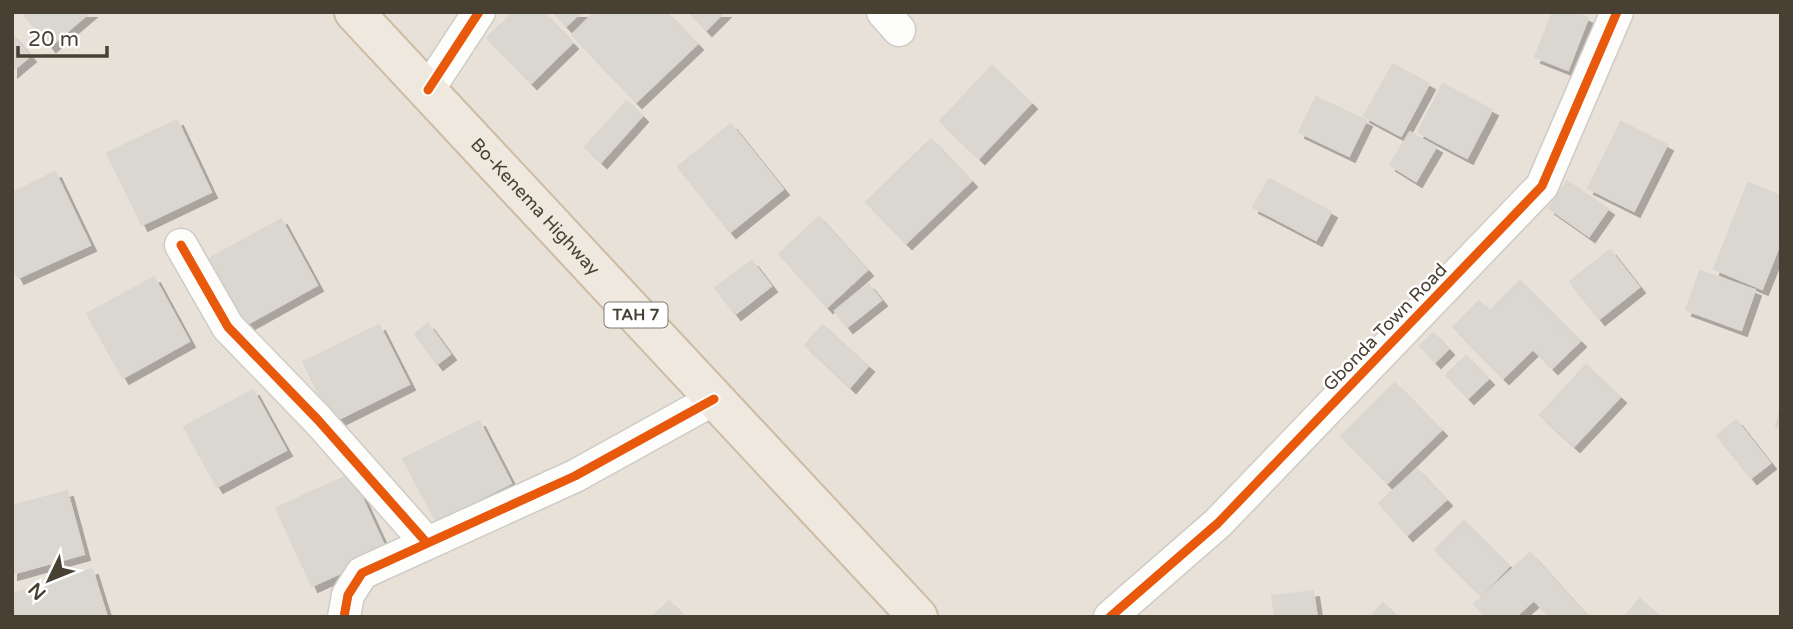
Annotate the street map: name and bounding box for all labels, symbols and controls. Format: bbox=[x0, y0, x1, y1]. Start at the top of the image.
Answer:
scale bar bbox=[18, 14, 107, 58]
text: 20 m bbox=[28, 27, 79, 52]
street label: Bo-Kenema Highway bbox=[466, 133, 605, 280]
street label: Gbonda Town Road bbox=[1318, 259, 1452, 395]
road number: TAH 7 bbox=[604, 302, 668, 328]
north arrow bbox=[14, 545, 84, 615]
text: N bbox=[24, 578, 51, 604]

